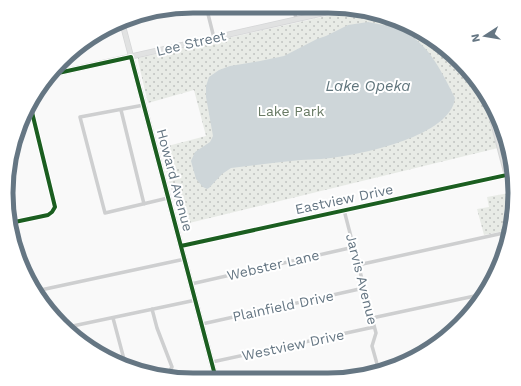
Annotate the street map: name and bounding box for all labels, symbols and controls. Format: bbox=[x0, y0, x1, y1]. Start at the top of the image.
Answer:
north arrow bbox=[465, 16, 505, 56]
street label: Lee Street bbox=[154, 27, 228, 59]
text: N bbox=[469, 33, 483, 43]
water label: Lake Opeka bbox=[325, 77, 411, 95]
park label: Lake Park bbox=[258, 103, 325, 119]
street label: Howard Avenue bbox=[154, 127, 196, 233]
street label: Eastview Drive bbox=[293, 181, 395, 217]
street label: Jarvis Avenue bbox=[343, 232, 381, 326]
street label: Webster Lane bbox=[225, 247, 321, 283]
street label: Plainfield Drive bbox=[231, 287, 335, 325]
street label: Westview Drive bbox=[240, 326, 346, 364]

